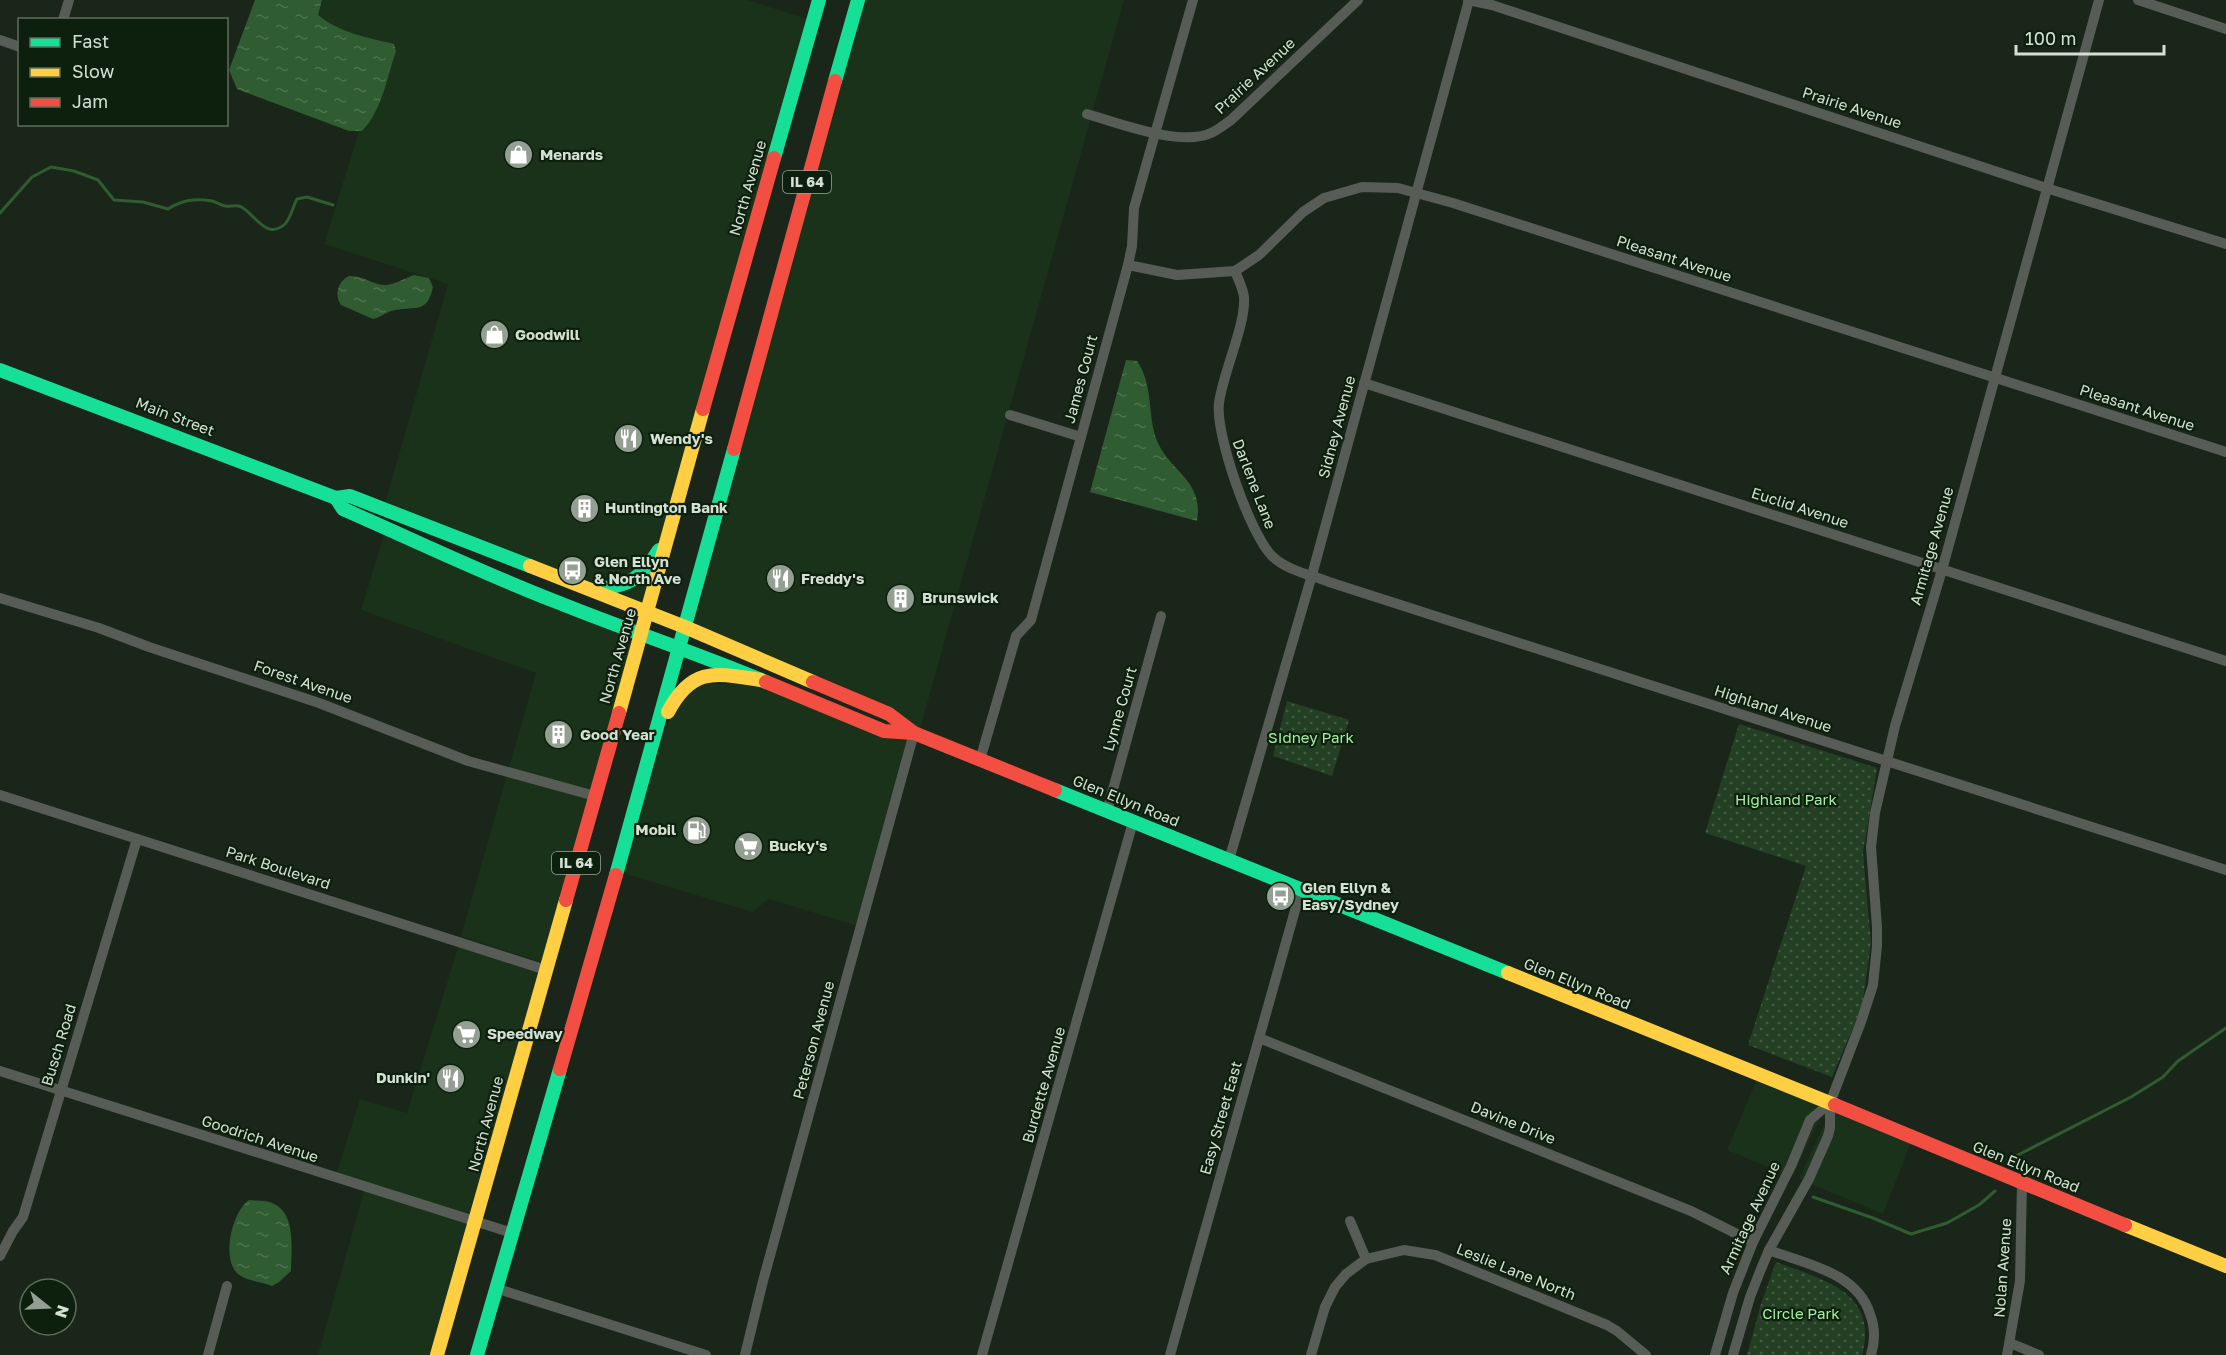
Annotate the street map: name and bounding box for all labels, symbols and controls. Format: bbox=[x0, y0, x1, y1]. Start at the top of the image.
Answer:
legend bbox=[18, 18, 228, 126]
scale bar bbox=[2016, 18, 2164, 56]
text: 100 m bbox=[2025, 27, 2076, 49]
text: Fast bbox=[72, 30, 109, 52]
street label: Prairie Avenue bbox=[1210, 33, 1298, 117]
text: Slow bbox=[72, 60, 115, 82]
street label: Prairie Avenue bbox=[1800, 83, 1904, 132]
text: Jam bbox=[72, 90, 108, 112]
street label: North Avenue bbox=[725, 138, 769, 238]
shop icon: Menards bbox=[503, 139, 535, 171]
place label: Menards bbox=[540, 145, 603, 163]
road number: IL 64 bbox=[783, 171, 831, 193]
street label: Pleasant Avenue bbox=[1615, 231, 1734, 285]
shop icon: Goodwill bbox=[478, 319, 510, 351]
place label: Goodwill bbox=[515, 325, 580, 343]
street label: James Court bbox=[1060, 333, 1100, 425]
street label: Sidney Avenue bbox=[1314, 373, 1358, 480]
street label: Pleasant Avenue bbox=[2078, 380, 2197, 434]
street label: Main Street bbox=[133, 393, 217, 439]
restaurant icon: Wendy's bbox=[613, 423, 645, 455]
place label: Wendy's bbox=[650, 429, 713, 447]
street label: Darlene Lane bbox=[1230, 436, 1280, 531]
street label: Euclid Avenue bbox=[1749, 483, 1851, 531]
street label: Armitage Avenue bbox=[1906, 484, 1957, 607]
building icon: Huntington Bank bbox=[568, 492, 600, 524]
place label: Huntington Bank bbox=[605, 498, 728, 516]
place label: Glen Ellyn & North Ave bbox=[594, 552, 681, 587]
bus stop icon: Glen Ellyn & North Ave bbox=[557, 555, 589, 587]
restaurant icon: Freddy's bbox=[764, 563, 796, 595]
place label: Freddy's bbox=[801, 569, 864, 587]
building icon: Brunswick bbox=[885, 582, 917, 614]
place label: Brunswick bbox=[922, 588, 999, 606]
street label: North Avenue bbox=[595, 606, 639, 706]
street label: Forest Avenue bbox=[252, 656, 355, 706]
street label: Lynne Court bbox=[1098, 664, 1140, 753]
street label: Highland Avenue bbox=[1712, 681, 1835, 736]
building icon: Good Year bbox=[543, 719, 575, 751]
place label: Good Year bbox=[580, 725, 655, 743]
park label: SIdney Park bbox=[1268, 728, 1354, 746]
street label: Glen Ellyn Road bbox=[1070, 770, 1182, 830]
park label: Highland Park bbox=[1735, 790, 1837, 808]
fuel station icon: Mobil bbox=[681, 814, 713, 846]
place label: Mobil bbox=[635, 820, 676, 838]
supermarket icon: Bucky's bbox=[732, 830, 764, 862]
place label: Bucky's bbox=[769, 836, 827, 854]
street label: Park Boulevard bbox=[224, 842, 333, 892]
road number: IL 64 bbox=[552, 852, 600, 874]
place label: Glen Ellyn & Easy/Sydney bbox=[1302, 878, 1399, 913]
bus stop icon: Glen Ellyn & Easy/Sydney bbox=[1265, 881, 1297, 913]
street label: Glen Ellyn Road bbox=[1521, 953, 1633, 1013]
street label: Peterson Avenue bbox=[789, 978, 838, 1101]
street label: Busch Road bbox=[37, 1001, 79, 1088]
supermarket icon: Speedway bbox=[450, 1018, 482, 1050]
place label: Speedway bbox=[487, 1024, 563, 1042]
street label: Burdette Avenue bbox=[1018, 1024, 1068, 1145]
street label: Easy Street East bbox=[1195, 1059, 1245, 1177]
restaurant icon: Dunkin' bbox=[435, 1062, 467, 1094]
place label: Dunkin' bbox=[376, 1068, 430, 1086]
street label: North Avenue bbox=[464, 1074, 507, 1174]
street label: Davine Drive bbox=[1468, 1097, 1559, 1147]
street label: Goodrich Avenue bbox=[200, 1111, 321, 1166]
street label: Glen Ellyn Road bbox=[1970, 1136, 2082, 1196]
street label: Armitage Avenue bbox=[1715, 1158, 1783, 1277]
street label: Nolan Avenue bbox=[1990, 1217, 2014, 1318]
street label: Leslie Lane North bbox=[1454, 1239, 1579, 1303]
north arrow bbox=[18, 1277, 78, 1337]
text: N bbox=[51, 1303, 74, 1321]
park label: Circle Park bbox=[1762, 1304, 1840, 1322]

